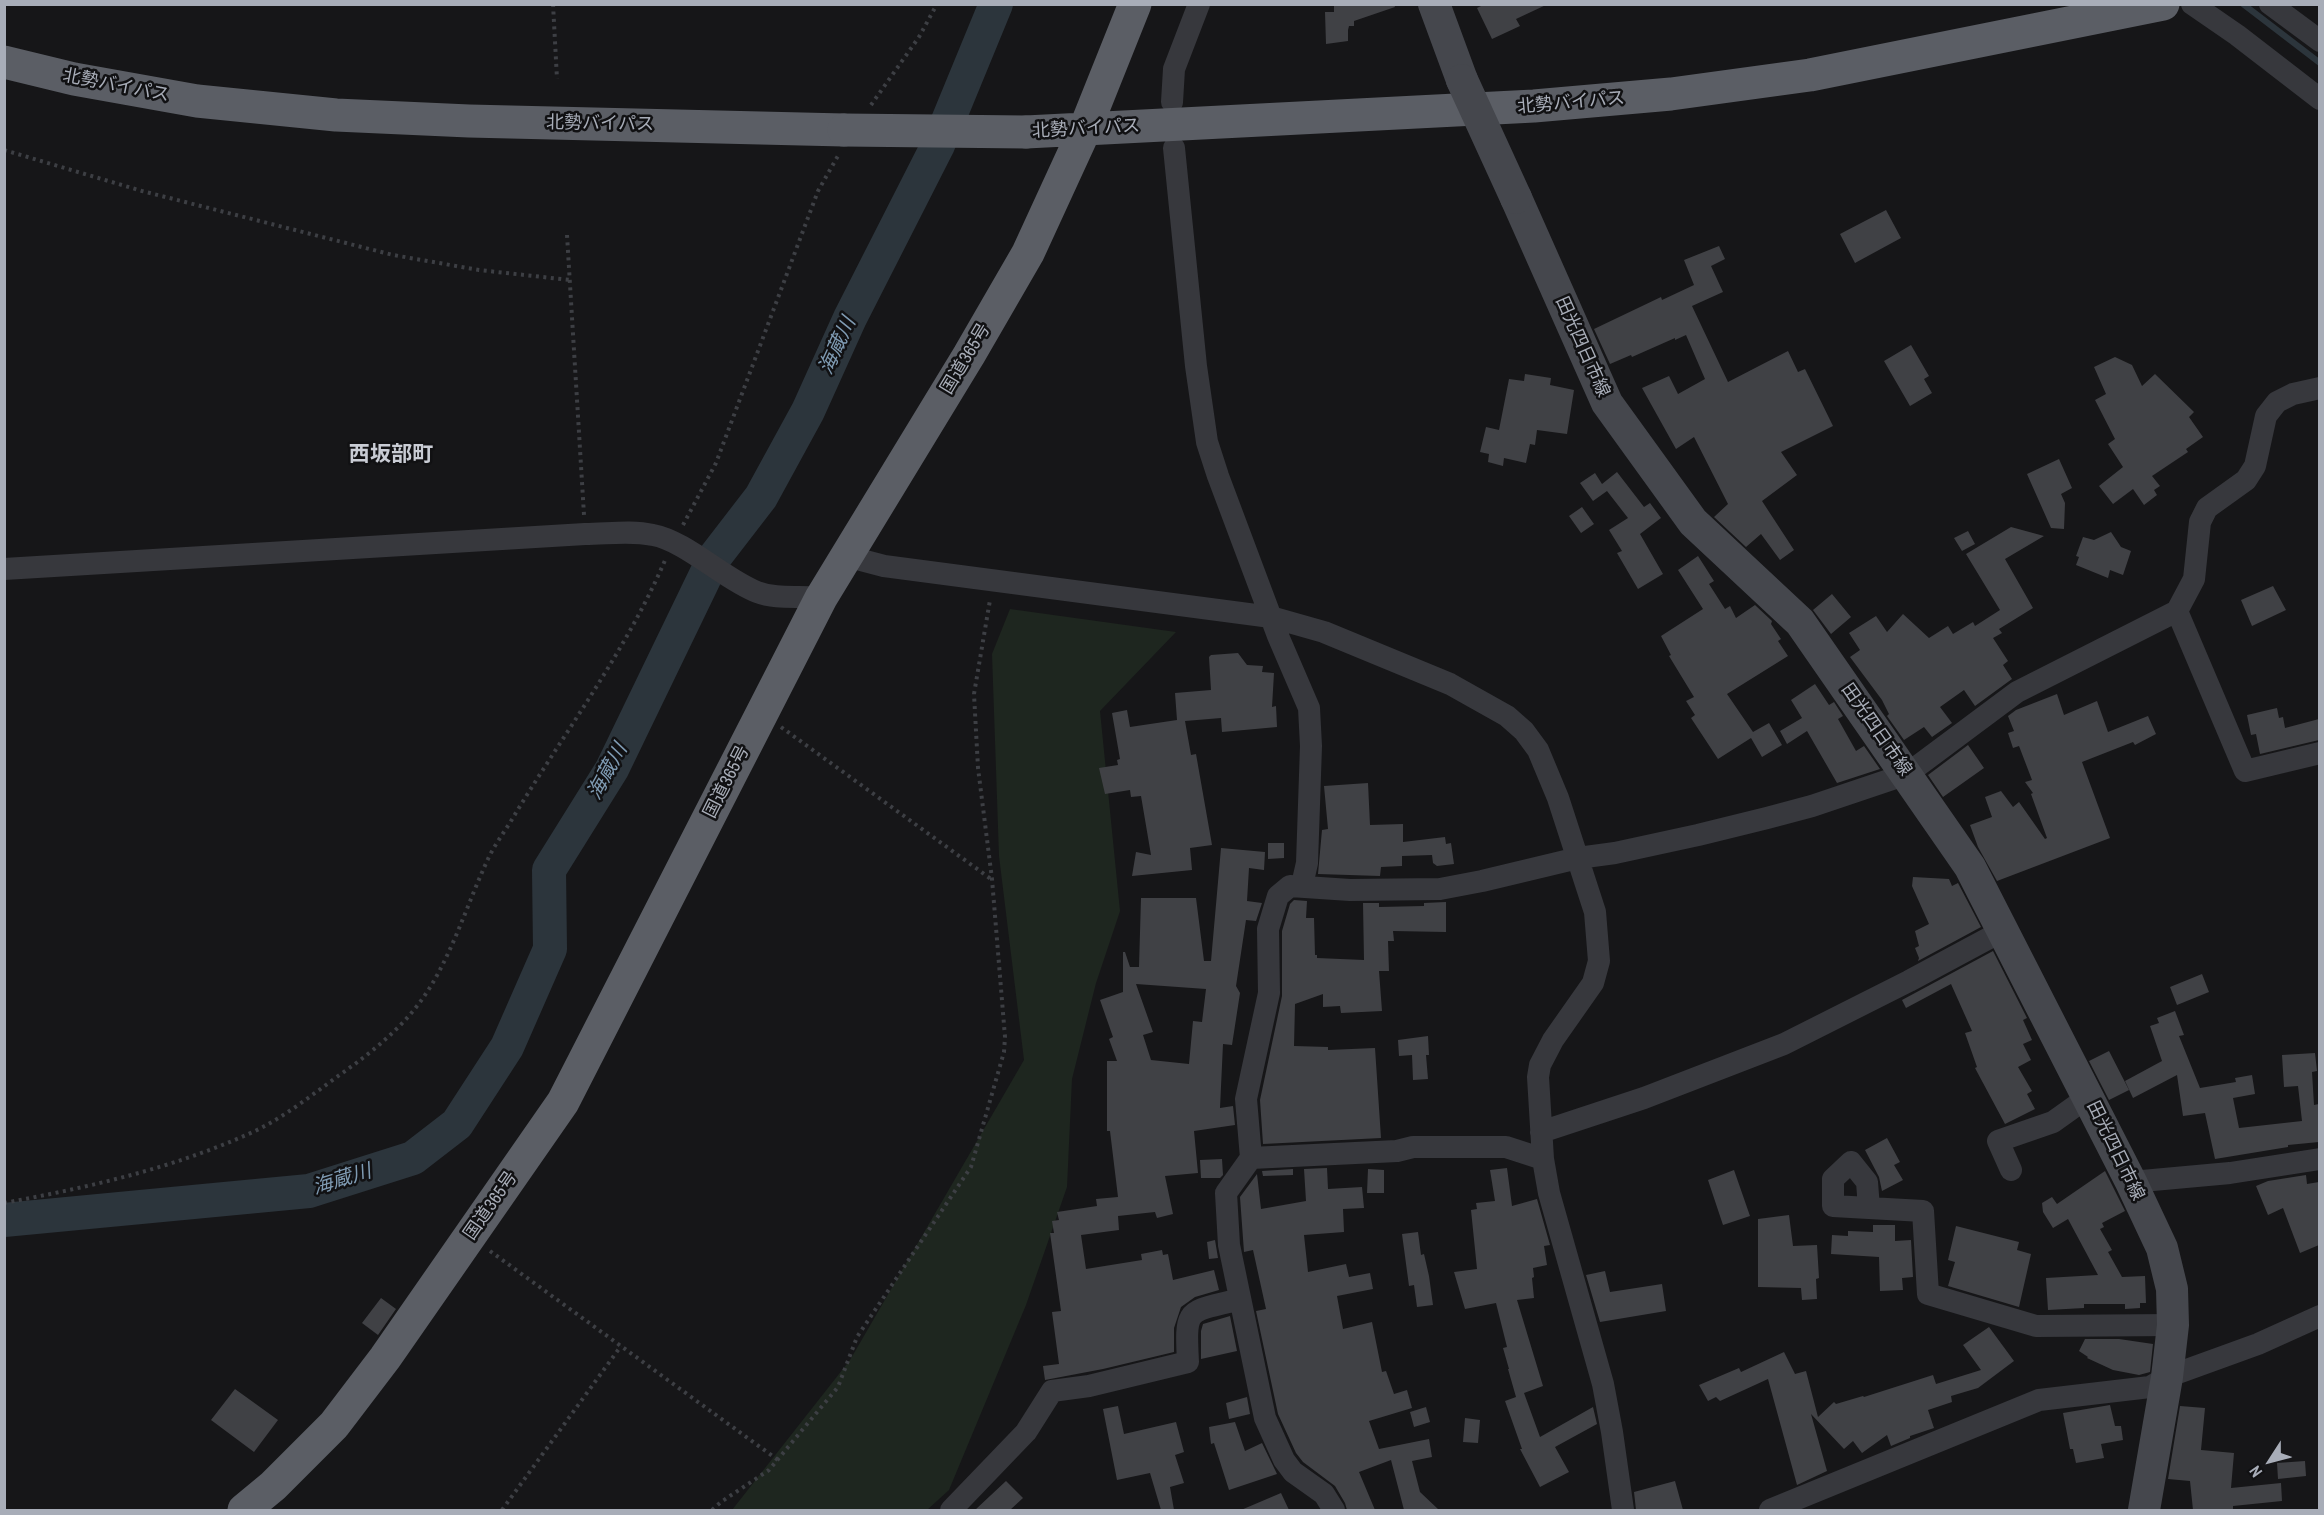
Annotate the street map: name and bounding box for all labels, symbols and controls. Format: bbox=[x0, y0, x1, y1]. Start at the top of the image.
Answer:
street label: 北勢バイパス bbox=[61, 65, 171, 107]
street label: 北勢バイパス bbox=[1516, 88, 1626, 118]
street label: 北勢バイパス bbox=[546, 112, 654, 136]
street label: 北勢バイパス bbox=[1032, 115, 1140, 143]
street label: 田光四日市線 bbox=[1550, 293, 1614, 401]
water label: 海蔵川 bbox=[814, 314, 862, 378]
street label: 国道365号 bbox=[936, 320, 996, 398]
district label: 西坂部町 bbox=[349, 442, 433, 468]
street label: 田光四日市線 bbox=[1836, 680, 1916, 780]
water label: 海蔵川 bbox=[583, 740, 633, 804]
street label: 国道365号 bbox=[700, 742, 754, 822]
street label: 田光四日市線 bbox=[2082, 1098, 2148, 1204]
water label: 海蔵川 bbox=[310, 1160, 374, 1200]
street label: 国道365号 bbox=[460, 1168, 522, 1244]
north arrow bbox=[2240, 1431, 2300, 1491]
text: N bbox=[2244, 1461, 2267, 1482]

